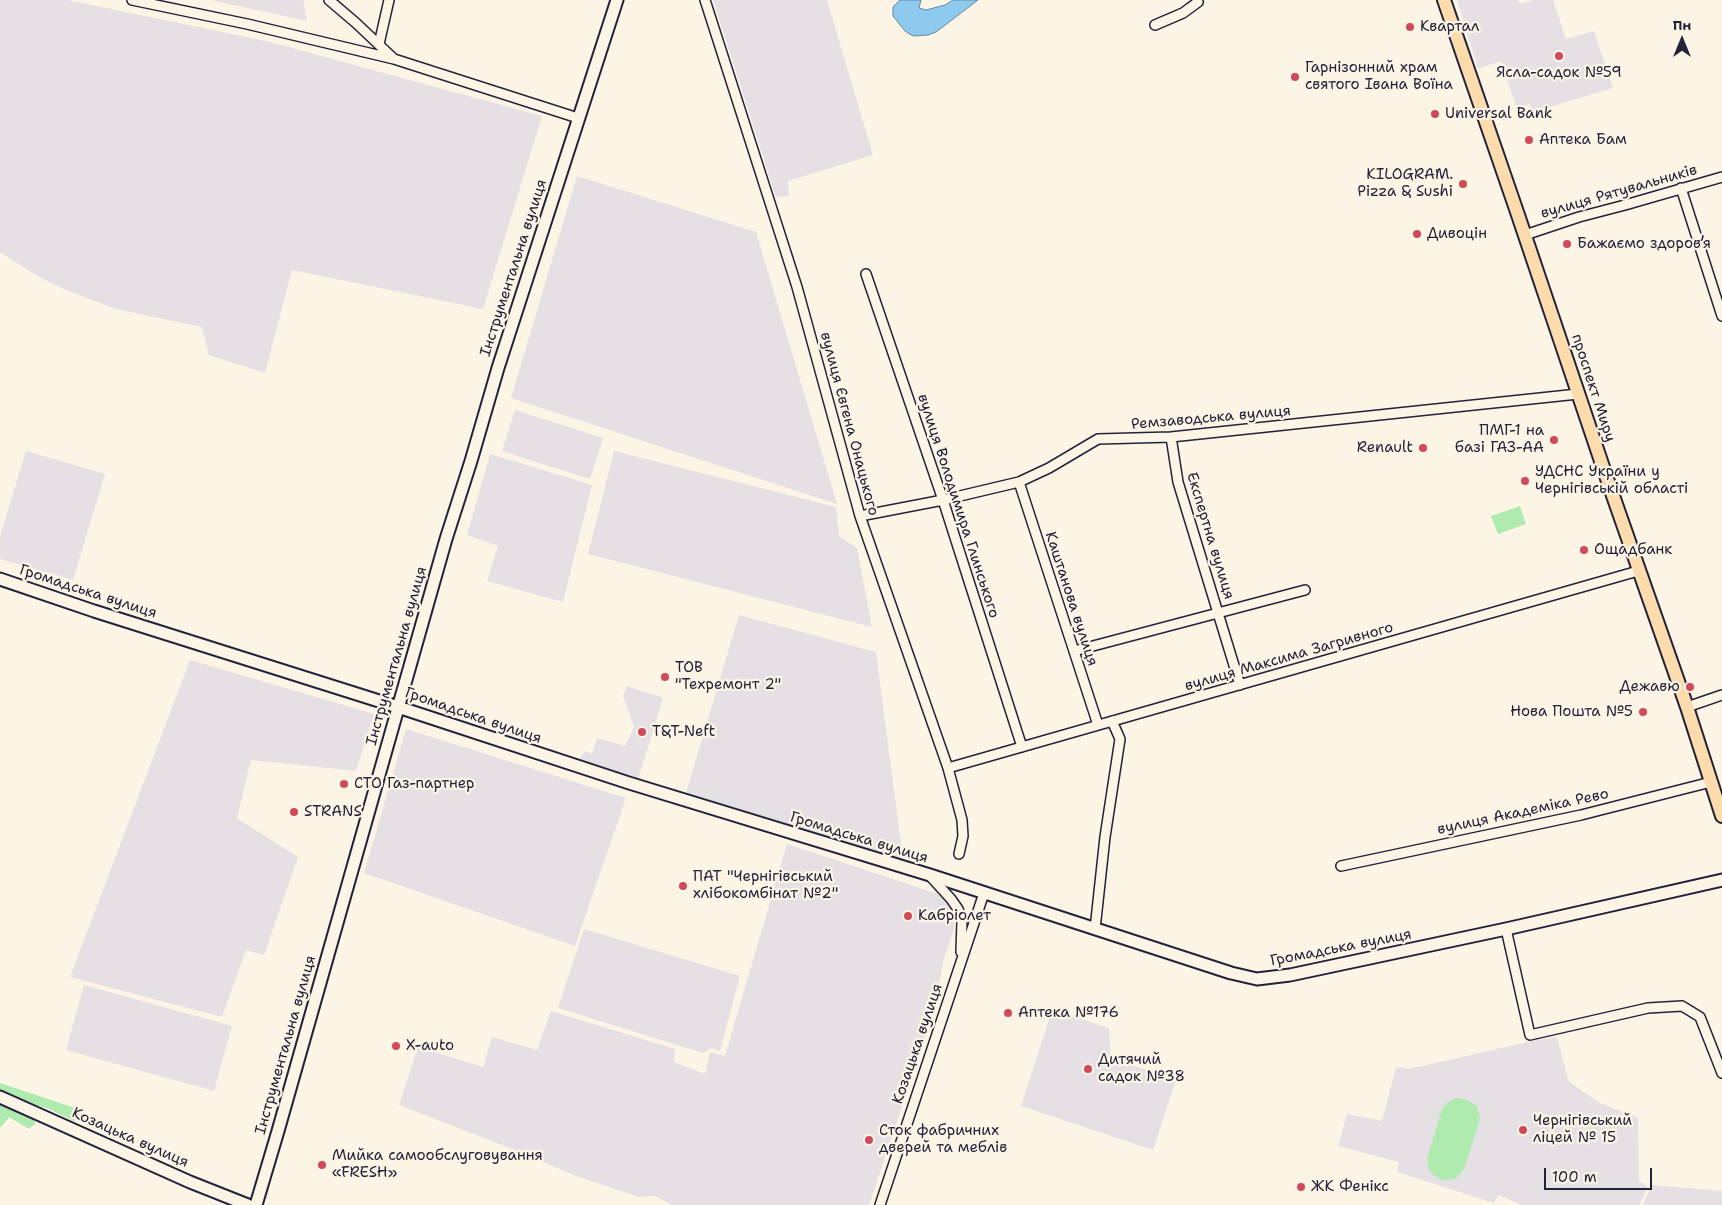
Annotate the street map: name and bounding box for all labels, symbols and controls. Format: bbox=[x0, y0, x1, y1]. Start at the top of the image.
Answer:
north arrow bbox=[1657, 15, 1707, 65]
text: Пн bbox=[1673, 16, 1691, 34]
place label: Квартал bbox=[1420, 18, 1479, 36]
marker: Квартал bbox=[1404, 21, 1416, 33]
marker: Ясла-садок №59 bbox=[1553, 50, 1565, 62]
place label: Гарнізонний храм святого Івана Воїна bbox=[1305, 59, 1453, 94]
place label: Ясла-садок №59 bbox=[1496, 64, 1622, 82]
marker: Гарнізонний храм святого Івана Воїна bbox=[1289, 71, 1301, 83]
place label: Universal Bank bbox=[1445, 105, 1552, 123]
marker: Universal Bank bbox=[1429, 108, 1441, 120]
place label: Аптека Бам bbox=[1539, 131, 1627, 149]
marker: Аптека Бам bbox=[1523, 134, 1535, 146]
street label: вулиця Рятувальників bbox=[1539, 161, 1699, 223]
place label: KILOGRAM. Pizza & Sushi bbox=[1357, 166, 1453, 201]
street label: Інструментальна вулиця bbox=[477, 177, 551, 359]
marker: KILOGRAM. Pizza & Sushi bbox=[1457, 178, 1469, 190]
place label: Дивоцін bbox=[1427, 225, 1487, 243]
marker: Дивоцін bbox=[1411, 228, 1423, 240]
place label: Бажаємо здоров’я bbox=[1577, 235, 1711, 253]
marker: Бажаємо здоров’я bbox=[1561, 238, 1573, 250]
street label: вулиця Євгена Онацького bbox=[816, 330, 882, 518]
street label: проспект Миру bbox=[1567, 332, 1619, 444]
street label: вулиця Володимира Глинського bbox=[913, 392, 1003, 620]
street label: Ремзаводська вулиця bbox=[1130, 402, 1292, 434]
place label: ПМГ-1 на базі ГАЗ-АА bbox=[1455, 422, 1544, 457]
marker: ПМГ-1 на базі ГАЗ-АА bbox=[1548, 434, 1560, 446]
place label: Renault bbox=[1357, 439, 1413, 457]
marker: Renault bbox=[1417, 442, 1429, 454]
place label: УДСНС України у Чернігівській області bbox=[1535, 463, 1688, 498]
street label: Експертна вулиця bbox=[1182, 470, 1238, 602]
marker: УДСНС України у Чернігівській області bbox=[1519, 475, 1531, 487]
street label: Каштанова вулиця bbox=[1041, 530, 1101, 668]
place label: Ощадбанк bbox=[1594, 541, 1672, 559]
marker: Ощадбанк bbox=[1578, 544, 1590, 556]
street label: Громадська вулиця bbox=[17, 561, 159, 623]
street label: Інструментальна вулиця bbox=[363, 564, 431, 748]
street label: вулиця Максима Загривного bbox=[1183, 619, 1395, 695]
place label: ТОВ "Техремонт 2" bbox=[675, 659, 781, 694]
marker: ТОВ "Техремонт 2" bbox=[659, 671, 671, 683]
place label: Дежавю bbox=[1619, 678, 1680, 696]
marker: Дежавю bbox=[1684, 681, 1696, 693]
street label: Громадська вулиця bbox=[402, 684, 544, 748]
place label: Нова Пошта №5 bbox=[1510, 703, 1633, 721]
marker: Нова Пошта №5 bbox=[1637, 706, 1649, 718]
place label: T&T-Neft bbox=[652, 723, 715, 741]
marker: T&T-Neft bbox=[636, 726, 648, 738]
place label: СТО Газ-партнер bbox=[354, 775, 475, 793]
marker: СТО Газ-партнер bbox=[338, 778, 350, 790]
street label: вулиця Академіка Рево bbox=[1436, 785, 1610, 839]
place label: STRANS bbox=[304, 803, 362, 821]
marker: STRANS bbox=[288, 806, 300, 818]
street label: Громадська вулиця bbox=[788, 808, 930, 868]
place label: ПАТ "Чернігівський хлібокомбінат №2" bbox=[693, 868, 838, 903]
marker: ПАТ "Чернігівський хлібокомбінат №2" bbox=[677, 880, 689, 892]
place label: Кабріолет bbox=[918, 907, 991, 925]
marker: Кабріолет bbox=[902, 910, 914, 922]
street label: Громадська вулиця bbox=[1269, 925, 1413, 971]
street label: Інструментальна вулиця bbox=[252, 953, 320, 1137]
street label: Козацька вулиця bbox=[889, 982, 947, 1106]
place label: Аптека №176 bbox=[1018, 1004, 1119, 1022]
marker: Аптека №176 bbox=[1002, 1007, 1014, 1019]
place label: X-auto bbox=[406, 1037, 454, 1055]
marker: X-auto bbox=[390, 1040, 402, 1052]
place label: Дитячий садок №38 bbox=[1098, 1051, 1185, 1086]
marker: Дитячий садок №38 bbox=[1082, 1063, 1094, 1075]
street label: Козацька вулиця bbox=[69, 1104, 191, 1172]
place label: Чернігівський ліцей № 15 bbox=[1533, 1112, 1632, 1147]
place label: Сток фабричних дверей та меблів bbox=[879, 1122, 1007, 1157]
marker: Чернігівський ліцей № 15 bbox=[1517, 1124, 1529, 1136]
marker: Сток фабричних дверей та меблів bbox=[863, 1134, 875, 1146]
place label: Мийка самообслуговування «FRESH» bbox=[332, 1147, 543, 1182]
scale bar bbox=[1547, 1158, 1654, 1190]
marker: Мийка самообслуговування «FRESH» bbox=[316, 1159, 328, 1171]
text: 100 m bbox=[1552, 1167, 1597, 1187]
place label: ЖК Фенікс bbox=[1311, 1178, 1389, 1196]
marker: ЖК Фенікс bbox=[1295, 1181, 1307, 1193]

